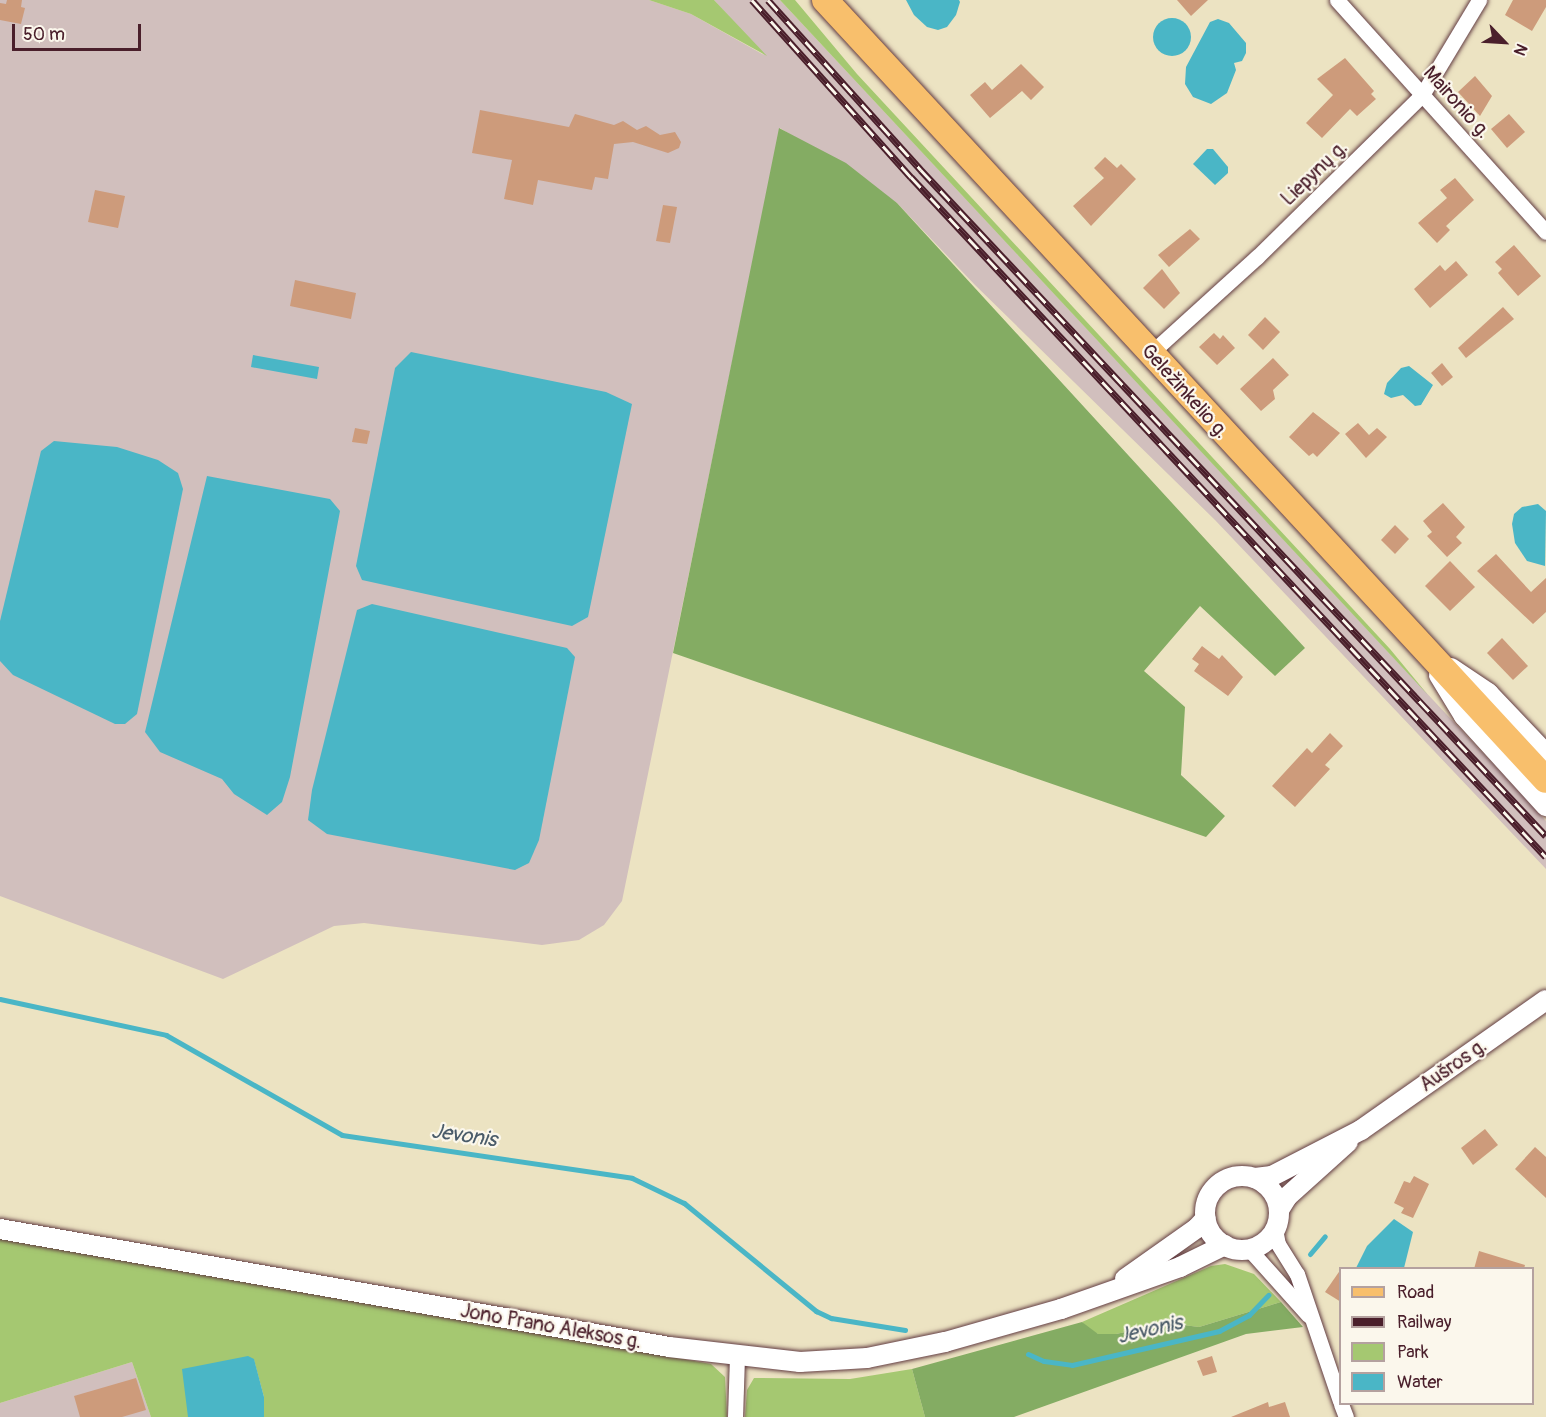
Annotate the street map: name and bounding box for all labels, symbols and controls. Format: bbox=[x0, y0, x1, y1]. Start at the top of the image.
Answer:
scale bar bbox=[15, 12, 144, 50]
north arrow bbox=[1474, 12, 1534, 72]
text: 50 m bbox=[23, 23, 65, 46]
text: N bbox=[1509, 40, 1532, 59]
street label: Maironio g. bbox=[1418, 61, 1496, 143]
street label: Liepynų g. bbox=[1276, 135, 1352, 211]
street label: Geležinkelio g. bbox=[1136, 339, 1234, 443]
street label: Aušros g. bbox=[1415, 1033, 1491, 1097]
water label: Jevonis bbox=[430, 1119, 498, 1153]
legend bbox=[1339, 1267, 1534, 1405]
text: Road bbox=[1397, 1281, 1434, 1304]
street label: Jono Prano Aleksos g. bbox=[459, 1298, 643, 1354]
water label: Jevonis bbox=[1115, 1310, 1185, 1350]
text: Railway bbox=[1397, 1311, 1452, 1334]
text: Park bbox=[1397, 1341, 1429, 1364]
text: Water bbox=[1397, 1371, 1443, 1394]

